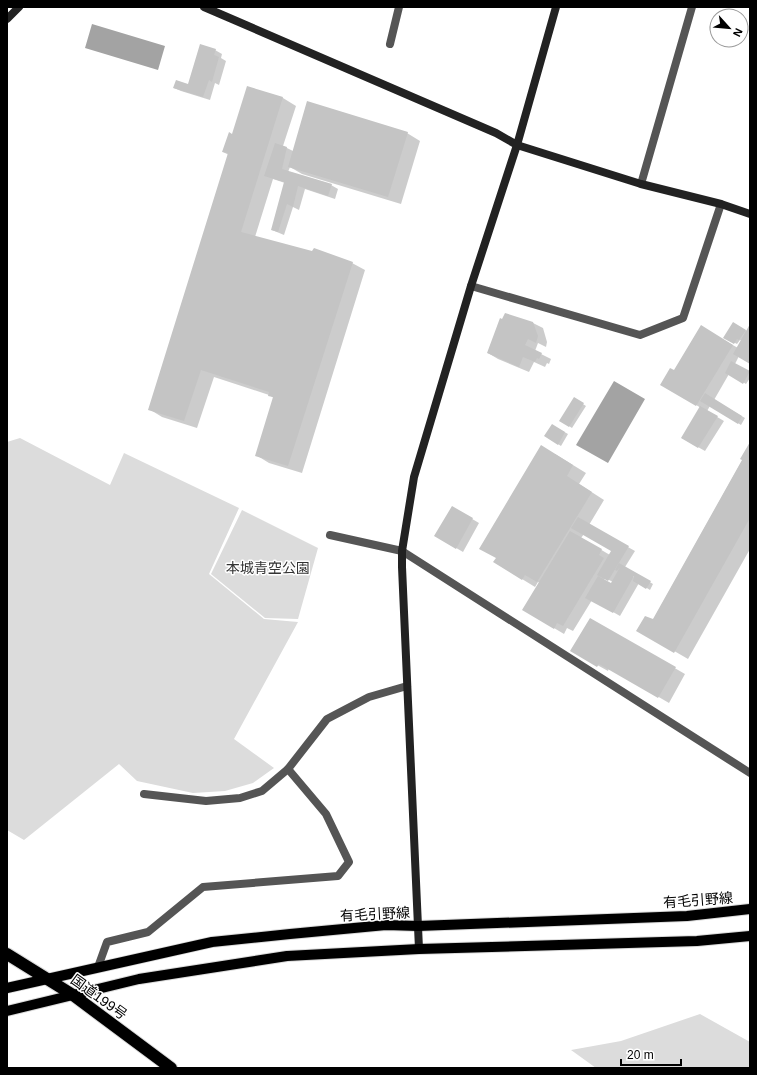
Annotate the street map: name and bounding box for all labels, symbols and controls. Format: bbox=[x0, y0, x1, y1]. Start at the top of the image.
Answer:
north arrow bbox=[709, 8, 749, 48]
text: N bbox=[731, 26, 745, 39]
park label: 本城青空公園 bbox=[226, 560, 310, 576]
street label: 有毛引野線 bbox=[663, 890, 733, 910]
street label: 有毛引野線 bbox=[340, 904, 410, 924]
street label: 国道199号 bbox=[68, 971, 130, 1023]
scale bar bbox=[621, 1041, 681, 1067]
text: 20 m bbox=[627, 1048, 654, 1062]

